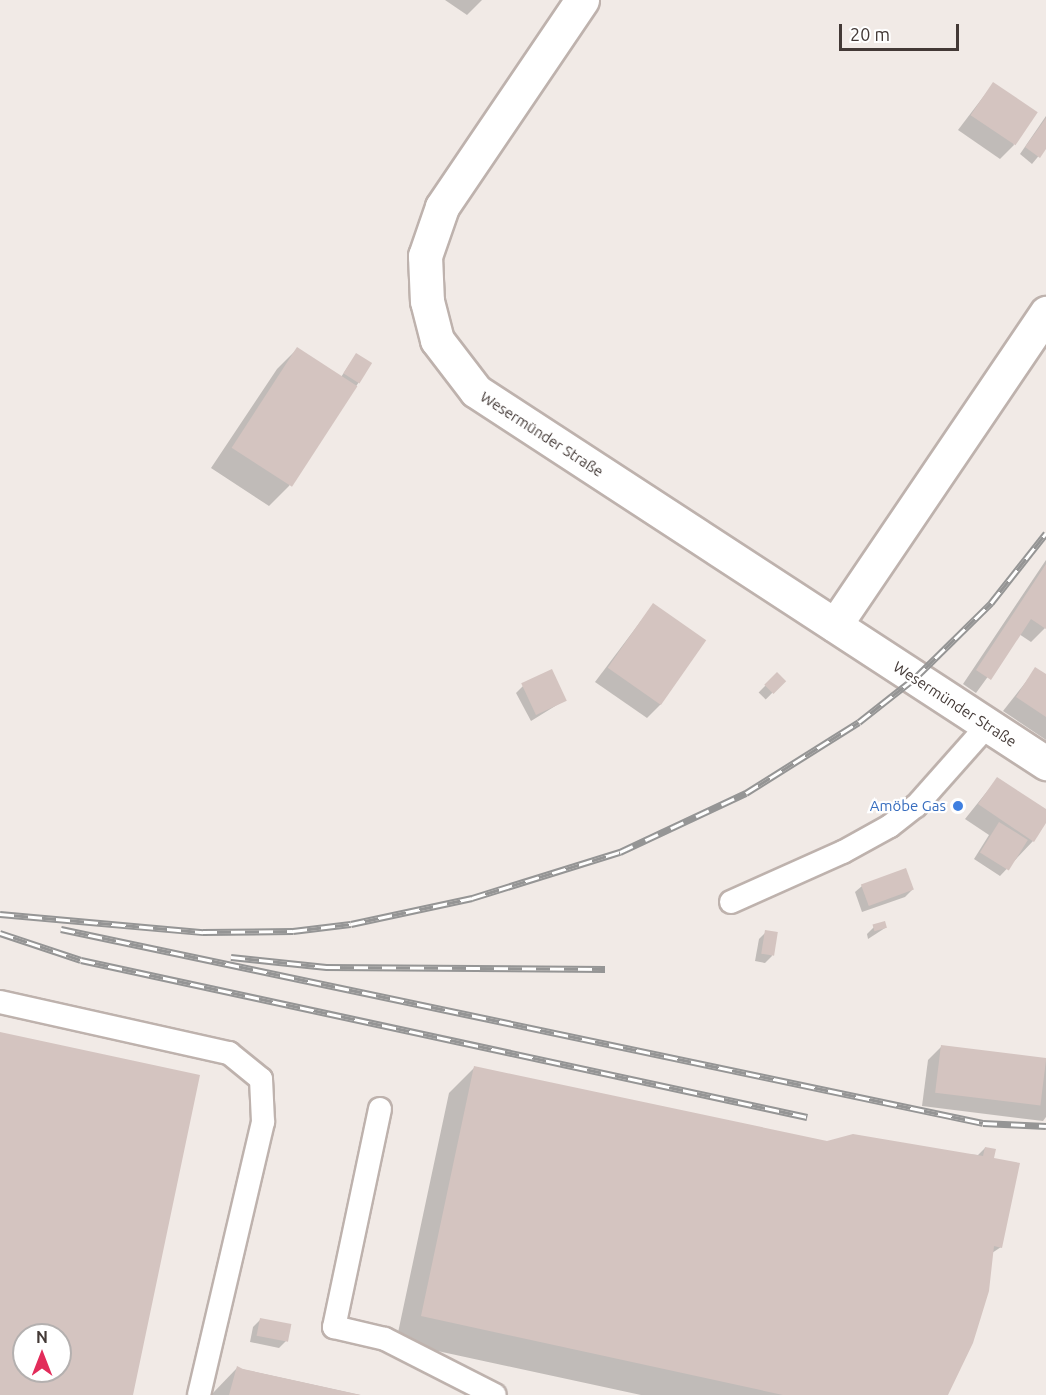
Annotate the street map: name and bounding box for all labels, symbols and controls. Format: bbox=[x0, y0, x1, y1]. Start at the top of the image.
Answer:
scale bar bbox=[842, 12, 962, 50]
text: 20 m bbox=[850, 24, 890, 44]
street label: Wesermünder Straße bbox=[477, 387, 607, 481]
street label: Wesermünder Straße bbox=[890, 657, 1020, 751]
place label: Amöbe Gas bbox=[870, 797, 946, 815]
marker: Amöbe Gas bbox=[951, 799, 965, 813]
north arrow bbox=[12, 1323, 72, 1383]
text: N bbox=[36, 1328, 48, 1346]

